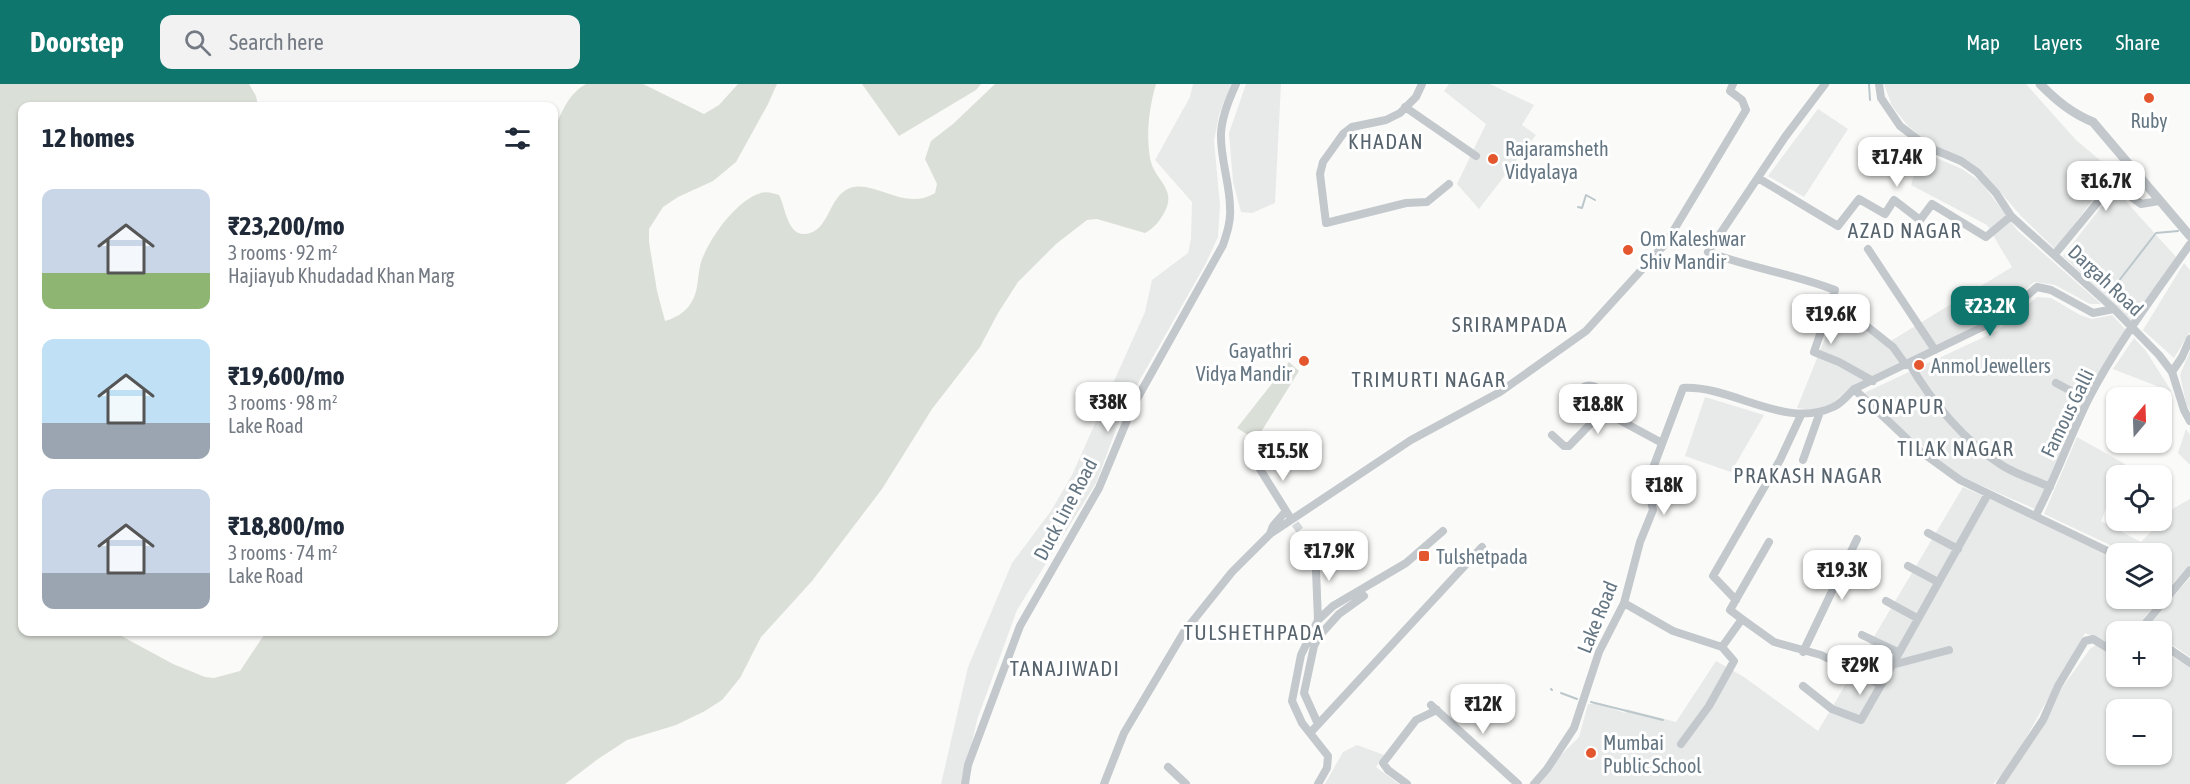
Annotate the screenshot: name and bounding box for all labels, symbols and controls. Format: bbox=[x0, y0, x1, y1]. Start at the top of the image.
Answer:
search box bbox=[160, 15, 580, 69]
text: Doorstep bbox=[30, 26, 124, 58]
icon: search bbox=[181, 26, 214, 59]
text: Search here bbox=[229, 29, 324, 55]
text: Map bbox=[1966, 30, 2000, 54]
text: Layers bbox=[2033, 30, 2083, 54]
text: Share bbox=[2116, 30, 2160, 54]
marker: Ruby bbox=[2142, 91, 2156, 105]
place label: Ruby bbox=[2130, 109, 2168, 132]
icon: filters bbox=[501, 122, 534, 155]
text: 12 homes bbox=[42, 123, 135, 153]
district label: KHADAN bbox=[1348, 129, 1424, 153]
place label: Rajaramsheth Vidyalaya bbox=[1505, 137, 1609, 183]
pin: ₹17.4K bbox=[1848, 137, 1946, 188]
text: ₹17.4K bbox=[1872, 145, 1922, 168]
marker: Rajaramsheth Vidyalaya bbox=[1486, 152, 1500, 166]
pin: ₹16.7K bbox=[2057, 161, 2155, 212]
text: ₹16.7K bbox=[2081, 169, 2131, 192]
text: ₹23,200/mo bbox=[228, 211, 345, 241]
icon: home bbox=[90, 213, 162, 285]
district label: AZAD NAGAR bbox=[1848, 218, 1962, 242]
place label: Om Kaleshwar Shiv Mandir bbox=[1640, 227, 1746, 273]
street label: Dargah Road bbox=[2064, 240, 2148, 320]
text: 3 rooms · 92 m² bbox=[228, 241, 338, 264]
marker: Om Kaleshwar Shiv Mandir bbox=[1621, 243, 1635, 257]
text: Hajiayub Khudadad Khan Marg bbox=[228, 264, 454, 287]
pin: ₹23.2K bbox=[1941, 286, 2039, 337]
pin: ₹19.6K bbox=[1782, 294, 1880, 345]
text: ₹23.2K bbox=[1965, 294, 2015, 317]
text: ₹19.6K bbox=[1806, 302, 1856, 325]
district label: SRIRAMPADA bbox=[1452, 312, 1568, 336]
place label: Gayathri Vidya Mandir bbox=[1196, 339, 1293, 385]
marker: Gayathri Vidya Mandir bbox=[1297, 354, 1311, 368]
place label: Anmol Jewellers bbox=[1931, 354, 2051, 377]
marker: Anmol Jewellers bbox=[1912, 358, 1926, 372]
text: ₹19,600/mo bbox=[228, 361, 345, 391]
icon: home bbox=[90, 363, 162, 435]
street label: Famous Galli bbox=[2036, 365, 2098, 461]
district label: TRIMURTI NAGAR bbox=[1351, 367, 1507, 391]
pin: ₹38K bbox=[1072, 382, 1144, 433]
pin: ₹18.8K bbox=[1549, 384, 1647, 435]
north arrow bbox=[2106, 387, 2172, 453]
map controls bbox=[2106, 387, 2172, 765]
text: ₹38K bbox=[1089, 390, 1127, 413]
text: 3 rooms · 98 m² bbox=[228, 391, 338, 414]
text: ₹18.8K bbox=[1573, 392, 1623, 415]
district label: SONAPUR bbox=[1857, 394, 1945, 418]
text: Lake Road bbox=[228, 414, 303, 437]
pin: ₹15.5K bbox=[1234, 431, 1332, 482]
district label: TILAK NAGAR bbox=[1897, 436, 2015, 460]
text: ₹15.5K bbox=[1258, 439, 1308, 462]
street label: Duck Line Road bbox=[1029, 454, 1101, 564]
district label: PRAKASH NAGAR bbox=[1733, 463, 1883, 487]
pin: ₹18K bbox=[1628, 465, 1700, 516]
button: locate bbox=[2106, 465, 2172, 531]
text: ₹18K bbox=[1645, 473, 1683, 496]
text: ₹18,800/mo bbox=[228, 511, 345, 541]
icon: home bbox=[90, 513, 162, 585]
pin: ₹17.9K bbox=[1280, 531, 1378, 582]
text: ₹17.9K bbox=[1304, 539, 1354, 562]
text: 3 rooms · 74 m² bbox=[228, 541, 338, 564]
button: layers bbox=[2106, 543, 2172, 609]
place label: Tulshetpada bbox=[1436, 545, 1528, 568]
marker: Tulshetpada bbox=[1417, 549, 1431, 563]
pin: ₹19.3K bbox=[1793, 550, 1891, 601]
text: ₹19.3K bbox=[1817, 558, 1867, 581]
text: Lake Road bbox=[228, 564, 303, 587]
street label: Lake Road bbox=[1572, 578, 1622, 656]
district label: TULSHETHPADA bbox=[1184, 620, 1324, 644]
button: + bbox=[2106, 621, 2172, 687]
pin: ₹29K bbox=[1824, 645, 1896, 696]
text: ₹29K bbox=[1841, 653, 1879, 676]
district label: TANAJIWADI bbox=[1010, 656, 1120, 680]
pin: ₹12K bbox=[1447, 684, 1519, 735]
text: ₹12K bbox=[1464, 692, 1502, 715]
button: − bbox=[2106, 699, 2172, 765]
place label: Mumbai Public School bbox=[1603, 731, 1702, 777]
marker: Mumbai Public School bbox=[1584, 746, 1598, 760]

